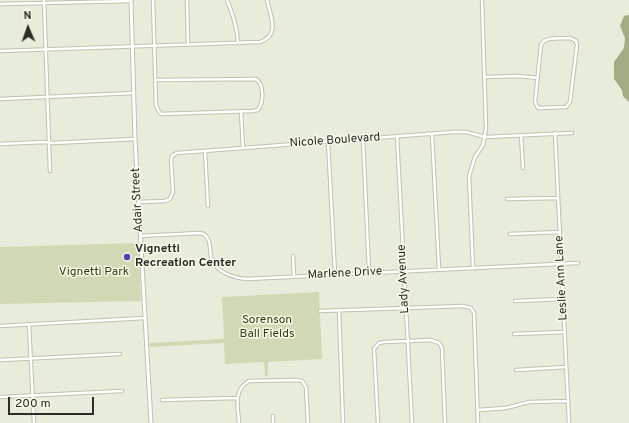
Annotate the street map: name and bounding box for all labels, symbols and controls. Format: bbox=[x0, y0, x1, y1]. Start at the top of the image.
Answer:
north arrow bbox=[8, 8, 48, 48]
text: N bbox=[23, 9, 32, 23]
street label: Nicole Boulevard bbox=[289, 131, 381, 151]
street label: Adair Street bbox=[129, 167, 147, 233]
street label: Leslie Ann Lane bbox=[553, 235, 571, 321]
place label: Vignetti Recreation Center bbox=[135, 243, 236, 271]
street label: Lady Avenue bbox=[395, 244, 413, 314]
marker: Vignetti Recreation Center bbox=[122, 252, 132, 262]
street label: Marlene Drive bbox=[307, 265, 383, 283]
park label: Vignetti Park bbox=[59, 266, 129, 280]
park label: Sorenson Ball Fields bbox=[239, 314, 295, 342]
scale bar bbox=[10, 389, 96, 415]
text: 200 m bbox=[15, 396, 51, 412]

